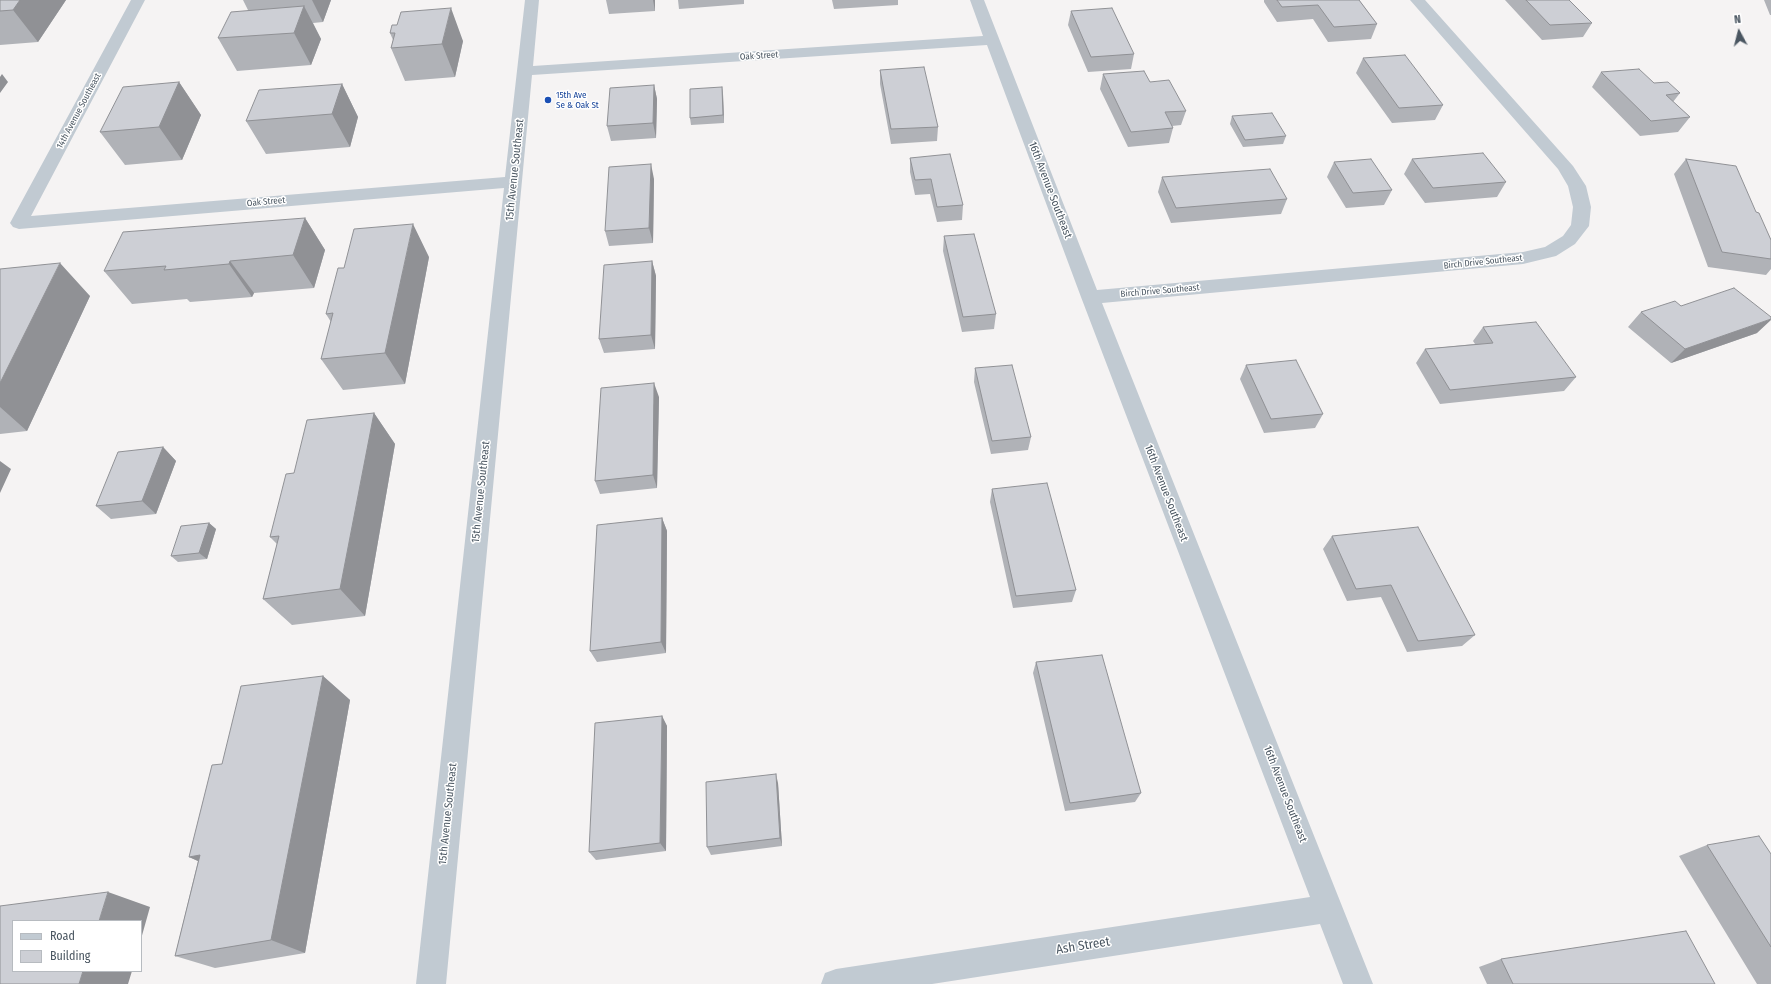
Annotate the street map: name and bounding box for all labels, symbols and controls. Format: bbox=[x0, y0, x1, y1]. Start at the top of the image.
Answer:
north arrow bbox=[1719, 12, 1759, 52]
text: N bbox=[1733, 13, 1742, 26]
street label: Oak Street bbox=[739, 49, 779, 63]
street label: 14th Avenue Southeast bbox=[55, 71, 103, 151]
place label: 15th Ave Se & Oak St bbox=[556, 90, 599, 111]
marker: 15th Ave Se & Oak St bbox=[543, 95, 553, 105]
street label: 15th Avenue Southeast bbox=[503, 118, 527, 222]
street label: 16th Avenue Southeast bbox=[1025, 140, 1075, 240]
street label: Oak Street bbox=[246, 195, 286, 209]
street label: Birch Drive Southeast bbox=[1443, 252, 1523, 272]
street label: Birch Drive Southeast bbox=[1120, 282, 1200, 300]
street label: 15th Avenue Southeast bbox=[469, 440, 493, 544]
street label: 16th Avenue Southeast bbox=[1141, 443, 1191, 543]
street label: 16th Avenue Southeast bbox=[1260, 744, 1310, 844]
street label: 15th Avenue Southeast bbox=[436, 762, 460, 866]
legend bbox=[12, 920, 142, 972]
text: Road bbox=[50, 929, 75, 943]
street label: Ash Street bbox=[1055, 934, 1111, 958]
text: Building bbox=[50, 949, 90, 963]

